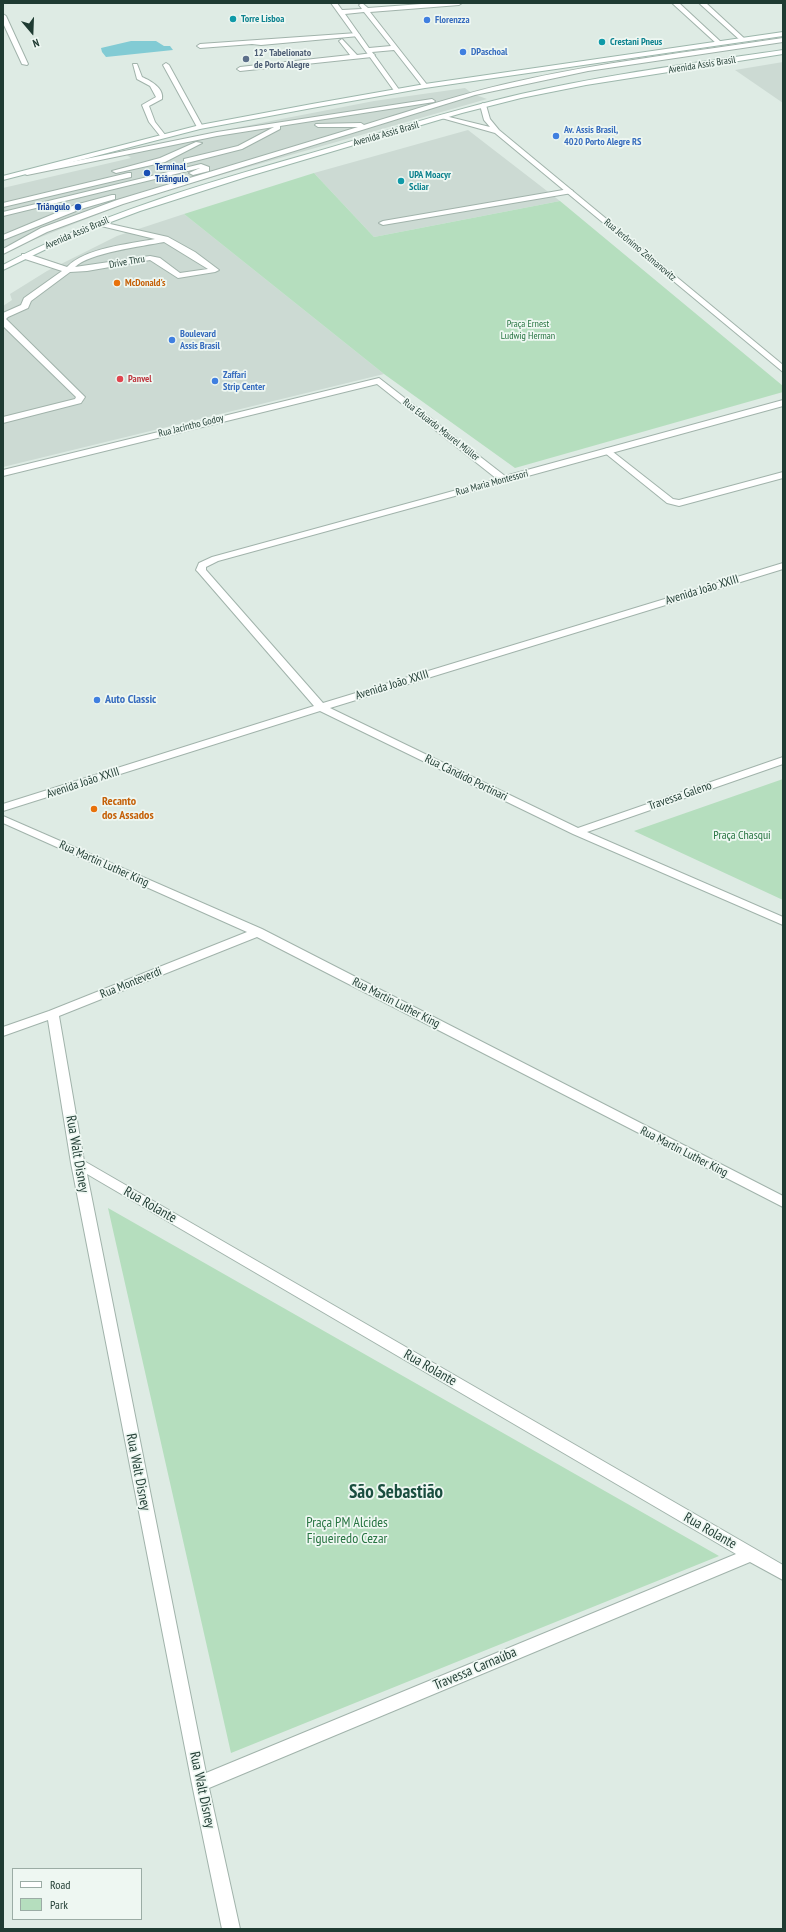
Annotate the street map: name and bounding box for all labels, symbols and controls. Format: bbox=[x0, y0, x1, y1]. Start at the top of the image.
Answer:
north arrow bbox=[12, 12, 52, 52]
place label: Torre Lisboa bbox=[241, 13, 284, 25]
marker: Torre Lisboa bbox=[228, 14, 238, 24]
place label: Florenzza bbox=[435, 14, 470, 26]
marker: Florenzza bbox=[422, 15, 432, 25]
text: N bbox=[31, 36, 41, 51]
place label: Crestani Pneus bbox=[610, 36, 662, 48]
marker: Crestani Pneus bbox=[597, 37, 607, 47]
place label: DPaschoal bbox=[471, 46, 508, 58]
place label: 12° Tabelionato de Porto Alegre bbox=[254, 47, 311, 70]
marker: DPaschoal bbox=[458, 47, 468, 57]
marker: 12° Tabelionato de Porto Alegre bbox=[241, 54, 251, 64]
street label: Avenida Assis Brasil bbox=[668, 54, 736, 76]
street label: Avenida Assis Brasil bbox=[352, 119, 420, 149]
place label: Av. Assis Brasil, 4020 Porto Alegre RS bbox=[564, 124, 642, 148]
marker: Av. Assis Brasil, 4020 Porto Alegre RS bbox=[551, 131, 561, 141]
place label: Terminal Triângulo bbox=[155, 161, 188, 184]
marker: Terminal Triângulo bbox=[142, 168, 152, 178]
place label: UPA Moacyr Scliar bbox=[409, 169, 451, 192]
marker: UPA Moacyr Scliar bbox=[396, 176, 406, 186]
place label: Triângulo bbox=[37, 201, 70, 213]
marker: Triângulo bbox=[73, 202, 83, 212]
street label: Avenida Assis Brasil bbox=[43, 214, 111, 252]
street label: Rua Jerônimo Zelmanovitz bbox=[602, 216, 678, 284]
street label: Drive Thru bbox=[108, 253, 146, 271]
place label: McDonald's bbox=[125, 277, 165, 289]
marker: McDonald's bbox=[112, 278, 122, 288]
park label: Praça Ernest Ludwig Herman bbox=[501, 318, 555, 342]
place label: Boulevard Assis Brasil bbox=[180, 328, 220, 352]
marker: Boulevard Assis Brasil bbox=[167, 335, 177, 345]
place label: Zaffari Strip Center bbox=[223, 369, 265, 392]
place label: Panvel bbox=[128, 373, 152, 385]
marker: Panvel bbox=[115, 374, 125, 384]
marker: Zaffari Strip Center bbox=[210, 376, 220, 386]
street label: Rua Eduardo Maurel Müller bbox=[400, 396, 482, 464]
street label: Rua Jacintho Godoy bbox=[157, 412, 225, 440]
street label: Rua Maria Montessori bbox=[454, 468, 530, 498]
street label: Avenida João XXIII bbox=[664, 572, 740, 608]
street label: Avenida João XXIII bbox=[354, 667, 430, 703]
place label: Auto Classic bbox=[105, 693, 156, 707]
marker: Auto Classic bbox=[92, 695, 102, 705]
street label: Rua Cândido Portinari bbox=[422, 752, 510, 804]
street label: Avenida João XXIII bbox=[45, 764, 121, 802]
street label: Travessa Galeno bbox=[646, 778, 714, 814]
place label: Recanto dos Assados bbox=[102, 795, 154, 823]
marker: Recanto dos Assados bbox=[89, 804, 99, 814]
park label: Praça Chasqui bbox=[713, 829, 771, 843]
street label: Rua Martin Luther King bbox=[57, 838, 151, 890]
street label: Rua Monteverdi bbox=[98, 964, 164, 1002]
street label: Rua Martin Luther King bbox=[350, 975, 442, 1031]
street label: Rua Walt Disney bbox=[62, 1114, 92, 1194]
street label: Rua Martin Luther King bbox=[638, 1124, 730, 1180]
street label: Rua Rolante bbox=[121, 1183, 179, 1227]
street label: Rua Rolante bbox=[401, 1346, 459, 1390]
street label: Rua Walt Disney bbox=[122, 1432, 154, 1512]
district label: São Sebastião bbox=[349, 1482, 443, 1504]
street label: Rua Rolante bbox=[681, 1509, 739, 1553]
park label: Praça PM Alcides Figueiredo Cezar bbox=[306, 1515, 388, 1548]
street label: Travessa Carnaúba bbox=[431, 1644, 519, 1694]
street label: Rua Walt Disney bbox=[186, 1750, 218, 1830]
legend bbox=[12, 1868, 142, 1920]
text: Road bbox=[50, 1877, 70, 1892]
text: Park bbox=[50, 1897, 68, 1912]

